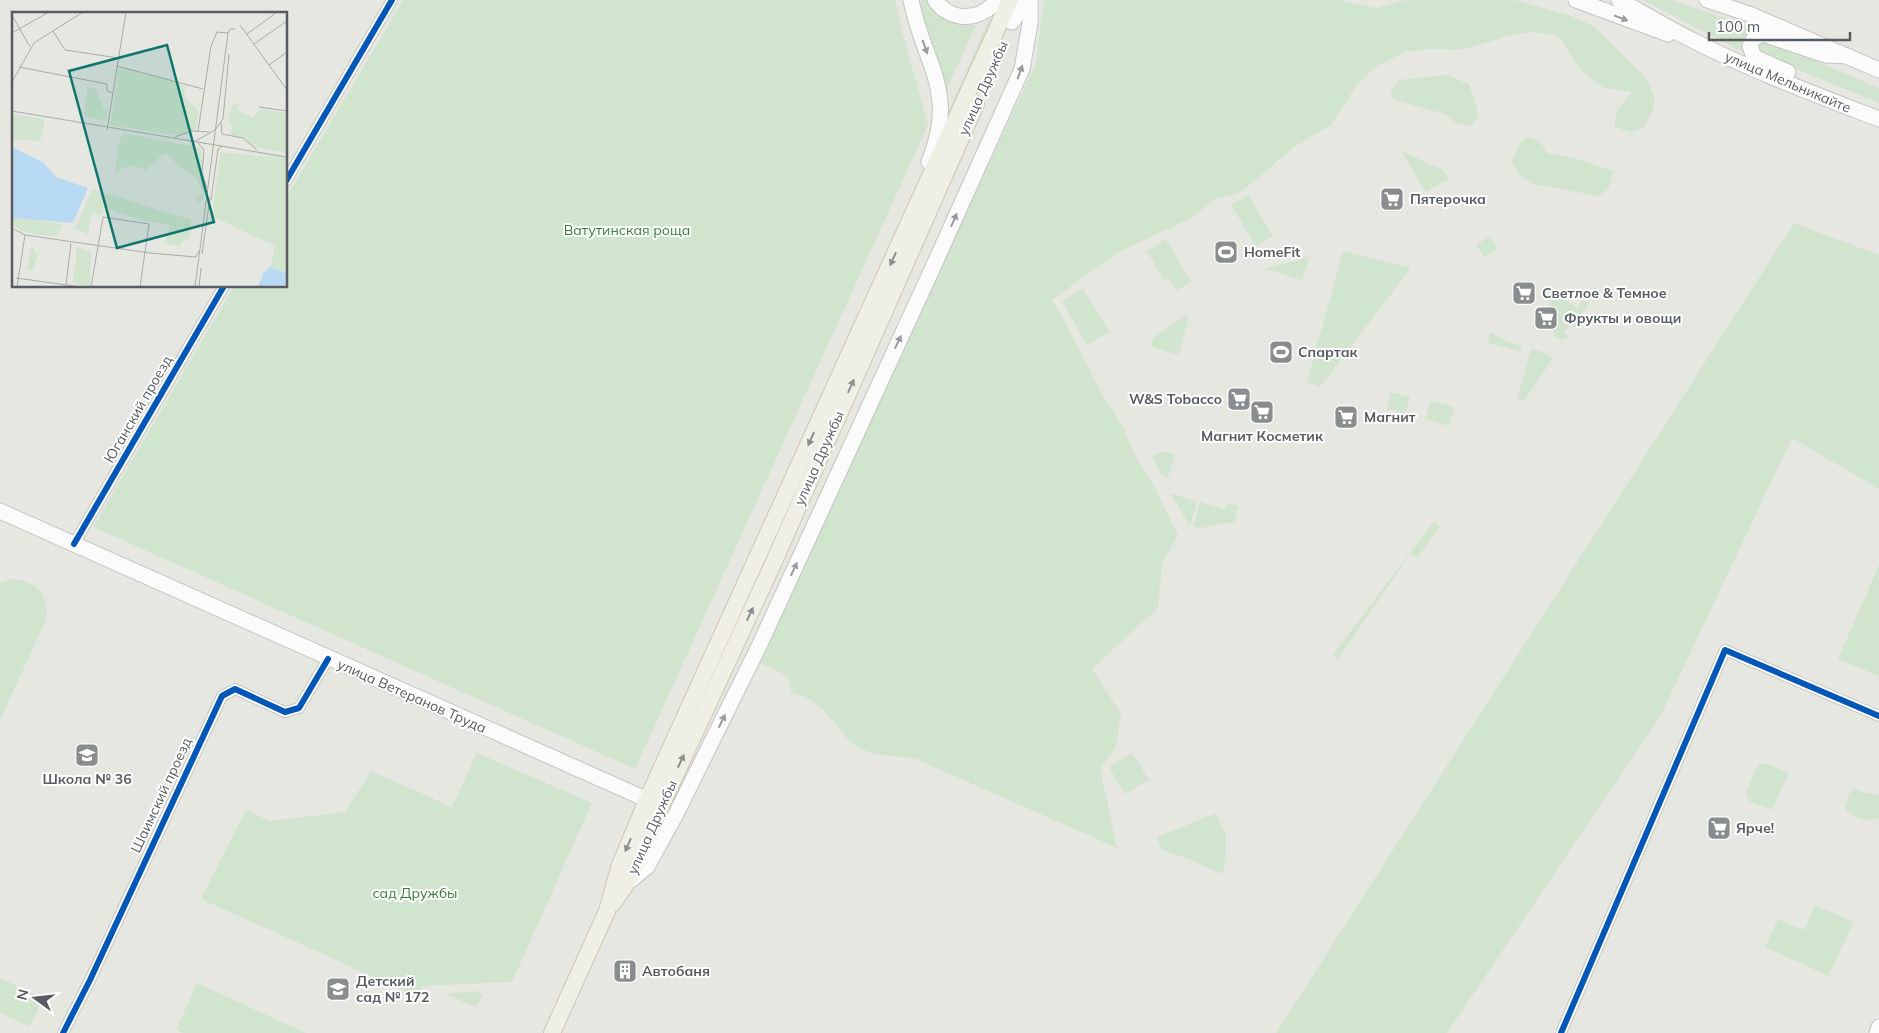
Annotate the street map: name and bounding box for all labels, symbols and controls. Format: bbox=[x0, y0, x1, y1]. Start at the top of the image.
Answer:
scale bar bbox=[1709, 10, 1850, 42]
inset map bbox=[12, 12, 288, 288]
one-way arrow bbox=[1614, 14, 1629, 22]
text: 100 m bbox=[1716, 17, 1760, 36]
street label: улица Дружбы bbox=[954, 38, 1012, 138]
one-way arrow bbox=[922, 39, 929, 54]
street label: улица Мельникайте bbox=[1722, 47, 1854, 117]
one-way arrow bbox=[1016, 64, 1024, 79]
supermarket icon: Пятерочка bbox=[1379, 186, 1405, 212]
place label: Пятерочка bbox=[1410, 190, 1486, 208]
one-way arrow bbox=[950, 213, 958, 227]
park label: Ватутинская роща bbox=[564, 221, 690, 239]
sports icon: HomeFit bbox=[1213, 239, 1239, 265]
place label: HomeFit bbox=[1244, 243, 1301, 261]
one-way arrow bbox=[888, 252, 896, 266]
supermarket icon: Светлое & Темное bbox=[1511, 280, 1537, 306]
place label: Светлое & Темное bbox=[1542, 284, 1667, 302]
supermarket icon: Фрукты и овощи bbox=[1533, 305, 1559, 331]
place label: Фрукты и овощи bbox=[1564, 309, 1681, 327]
one-way arrow bbox=[895, 335, 903, 349]
sports icon: Спартак bbox=[1268, 339, 1294, 365]
place label: Спартак bbox=[1298, 343, 1359, 361]
street label: Юганский проезд bbox=[100, 352, 176, 466]
one-way arrow bbox=[848, 379, 856, 393]
supermarket icon: W&S Tobacco bbox=[1226, 386, 1252, 412]
place label: W&S Tobacco bbox=[1129, 390, 1222, 408]
supermarket icon: Магнит Косметик bbox=[1249, 399, 1275, 425]
supermarket icon: Магнит bbox=[1333, 404, 1359, 430]
street label: улица Дружбы bbox=[790, 408, 848, 508]
place label: Магнит bbox=[1364, 408, 1416, 426]
place label: Магнит Косметик bbox=[1201, 427, 1324, 445]
one-way arrow bbox=[807, 432, 815, 446]
one-way arrow bbox=[791, 562, 799, 576]
one-way arrow bbox=[746, 607, 754, 621]
street label: улица Ветеранов Труда bbox=[335, 655, 489, 737]
one-way arrow bbox=[718, 714, 726, 729]
street label: Шаимский проезд bbox=[126, 734, 196, 855]
school or university icon: Школа № 36 bbox=[74, 742, 100, 768]
one-way arrow bbox=[677, 754, 685, 768]
place label: Школа № 36 bbox=[42, 770, 132, 788]
street label: улица Дружбы bbox=[623, 777, 681, 877]
supermarket icon: Ярче! bbox=[1706, 815, 1732, 841]
place label: Ярче! bbox=[1736, 819, 1774, 837]
one-way arrow bbox=[624, 838, 632, 852]
park label: сад Дружбы bbox=[373, 884, 457, 902]
building icon: Автобаня bbox=[612, 958, 638, 984]
place label: Автобаня bbox=[642, 962, 710, 980]
place label: Детский сад № 172 bbox=[356, 972, 430, 1006]
north arrow bbox=[10, 973, 60, 1023]
school or university icon: Детский сад № 172 bbox=[325, 976, 351, 1002]
text: N bbox=[12, 987, 33, 1002]

